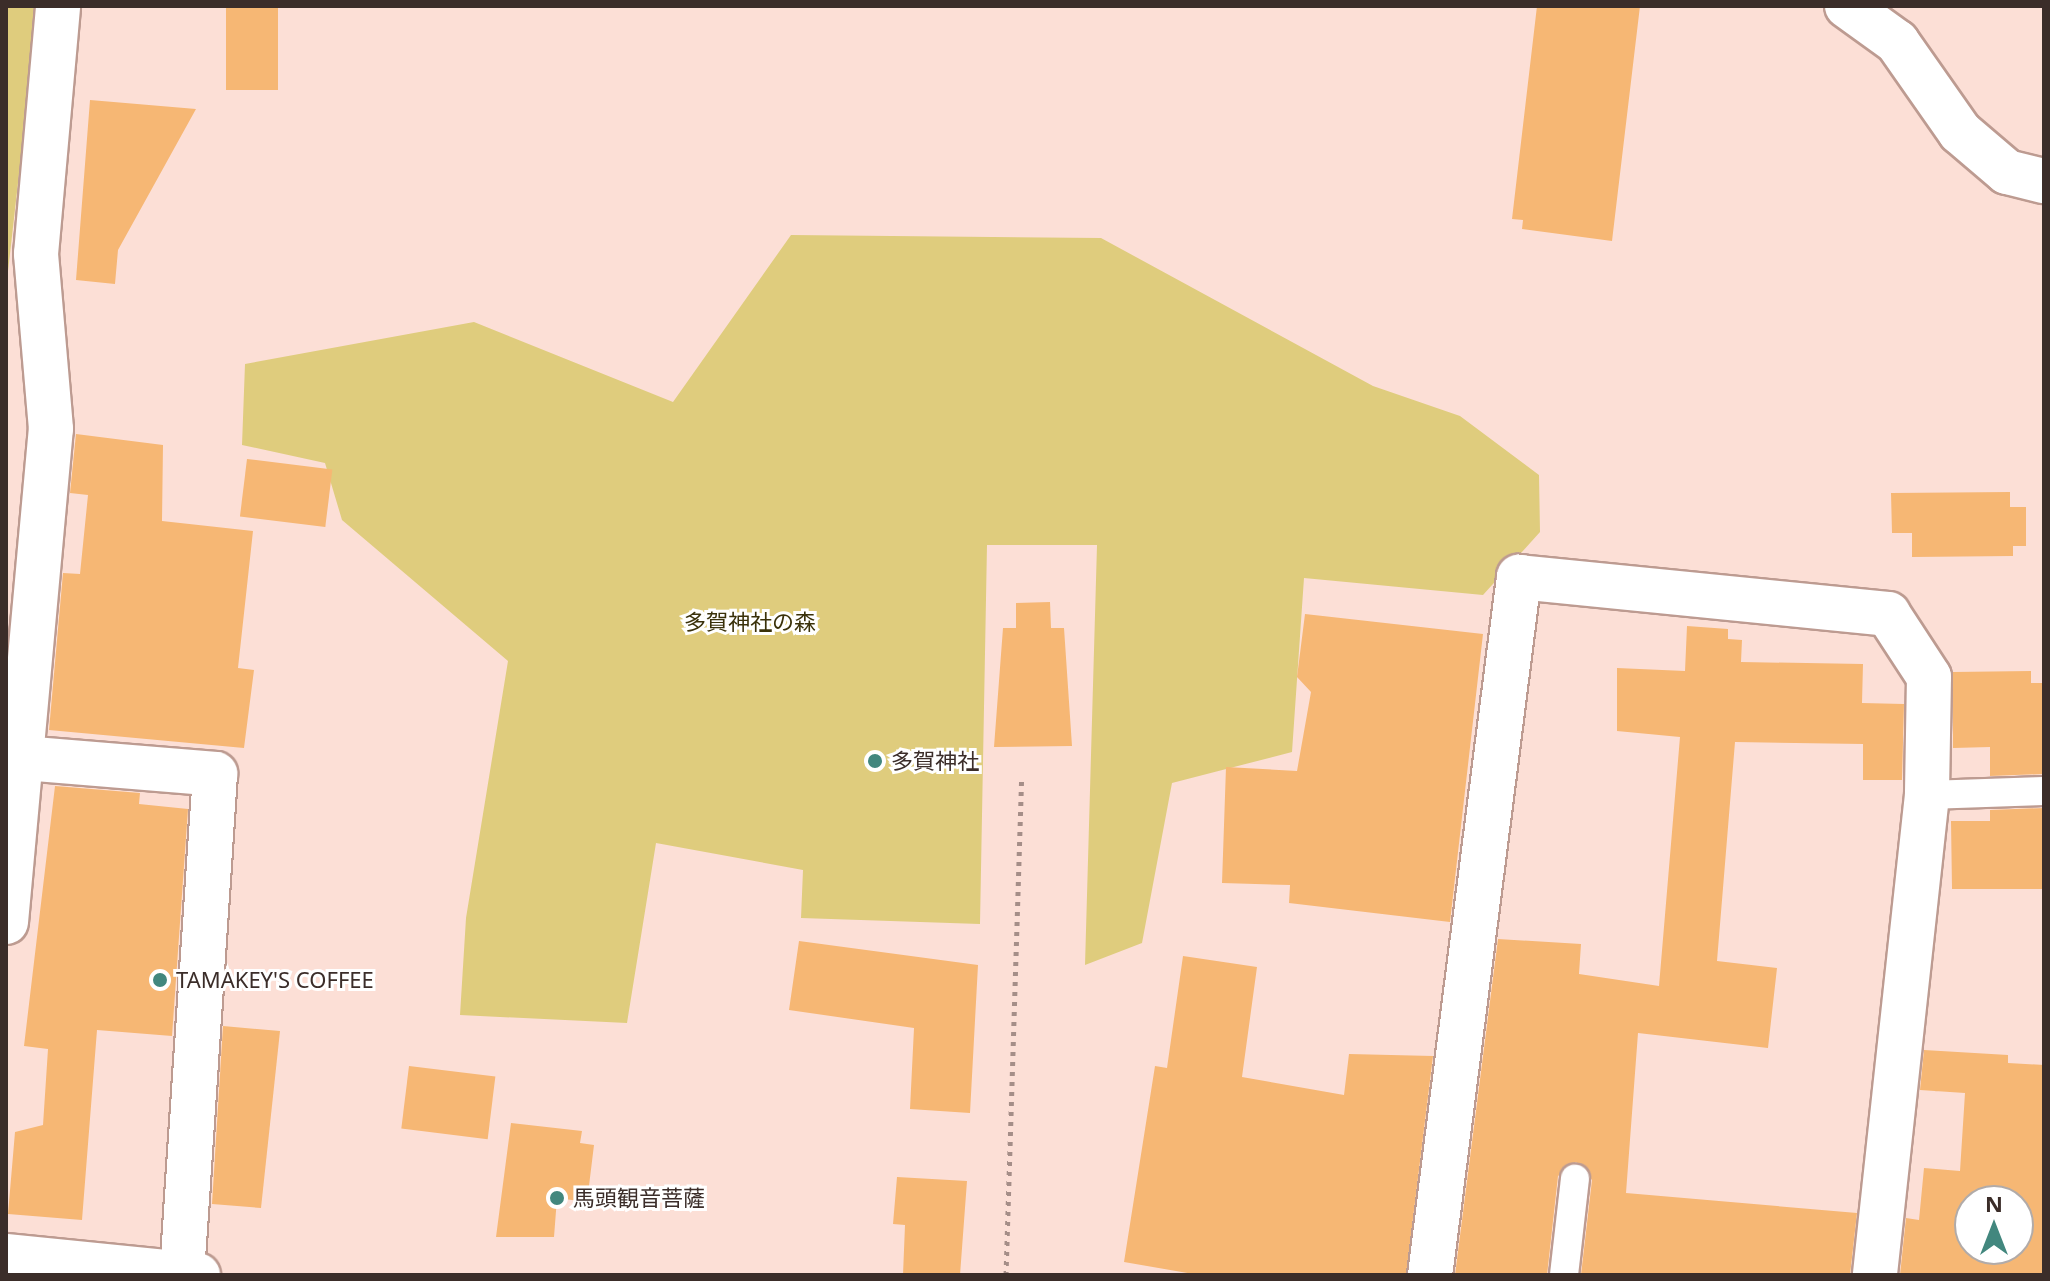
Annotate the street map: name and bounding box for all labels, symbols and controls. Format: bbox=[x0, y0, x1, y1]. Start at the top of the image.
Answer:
park label: 多賀神社の森 bbox=[684, 609, 816, 635]
place label: 多賀神社 bbox=[891, 748, 979, 774]
marker: 多賀神社 bbox=[866, 752, 884, 770]
place label: TAMAKEY'S COFFEE bbox=[176, 967, 374, 993]
marker: TAMAKEY'S COFFEE bbox=[151, 971, 169, 989]
place label: 馬頭観音菩薩 bbox=[573, 1185, 705, 1211]
north arrow bbox=[1954, 1185, 2034, 1265]
text: N bbox=[1985, 1188, 2003, 1218]
marker: 馬頭観音菩薩 bbox=[548, 1189, 566, 1207]

